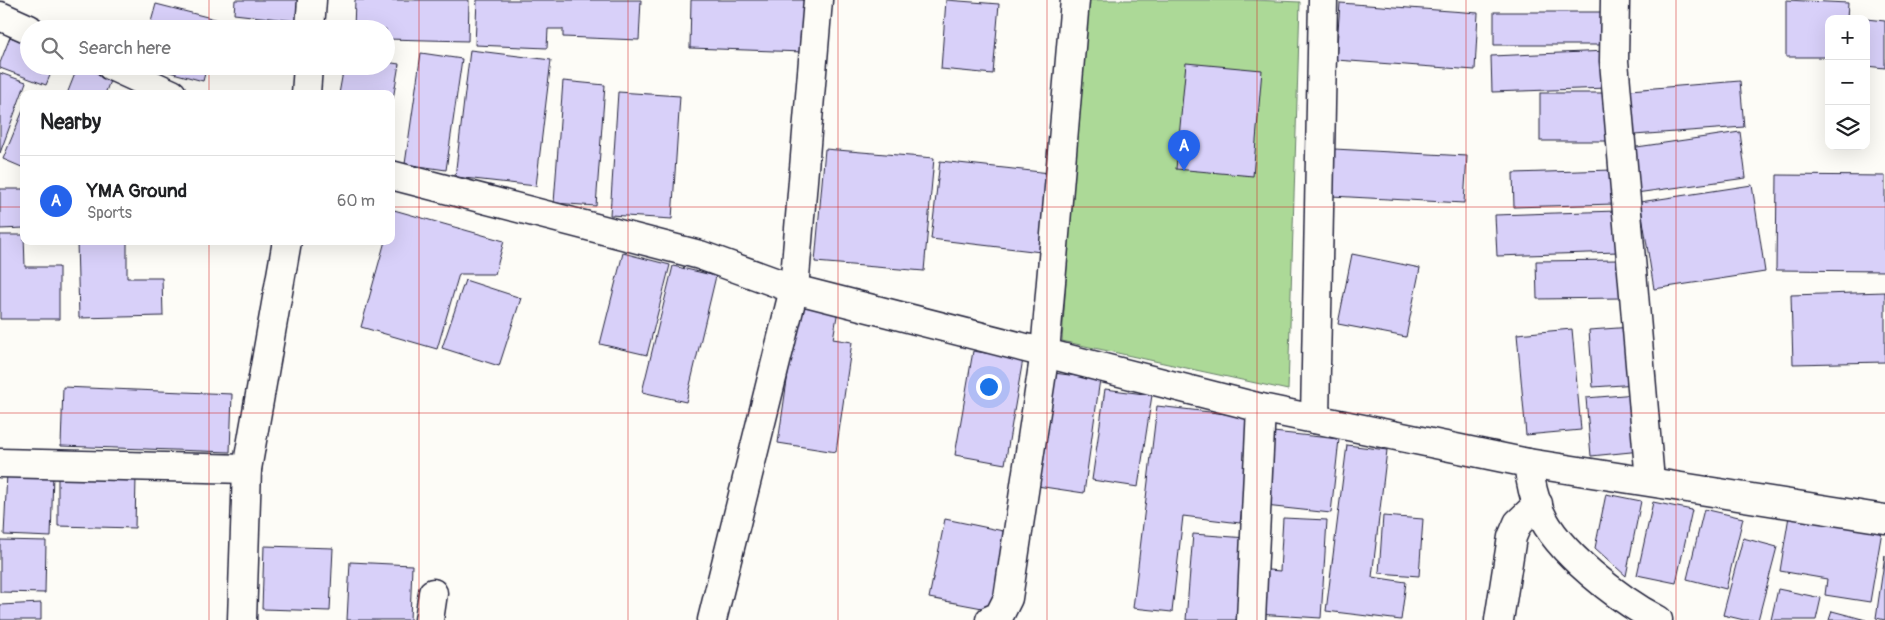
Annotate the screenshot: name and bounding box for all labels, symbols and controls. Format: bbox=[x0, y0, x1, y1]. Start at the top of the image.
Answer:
map controls bbox=[1825, 15, 1870, 150]
button: + bbox=[1825, 15, 1870, 60]
search box bbox=[20, 20, 395, 75]
icon: search bbox=[38, 34, 66, 62]
text: Search here bbox=[78, 36, 171, 60]
button: − bbox=[1825, 60, 1870, 105]
button: layers bbox=[1825, 105, 1870, 150]
text: Nearby bbox=[40, 109, 101, 136]
pin: A bbox=[1168, 130, 1200, 171]
text: YMA Ground bbox=[87, 179, 187, 203]
text: A bbox=[51, 191, 61, 211]
text: 60 m bbox=[337, 191, 375, 211]
text: Sports bbox=[87, 203, 132, 223]
your location bbox=[976, 374, 1002, 400]

